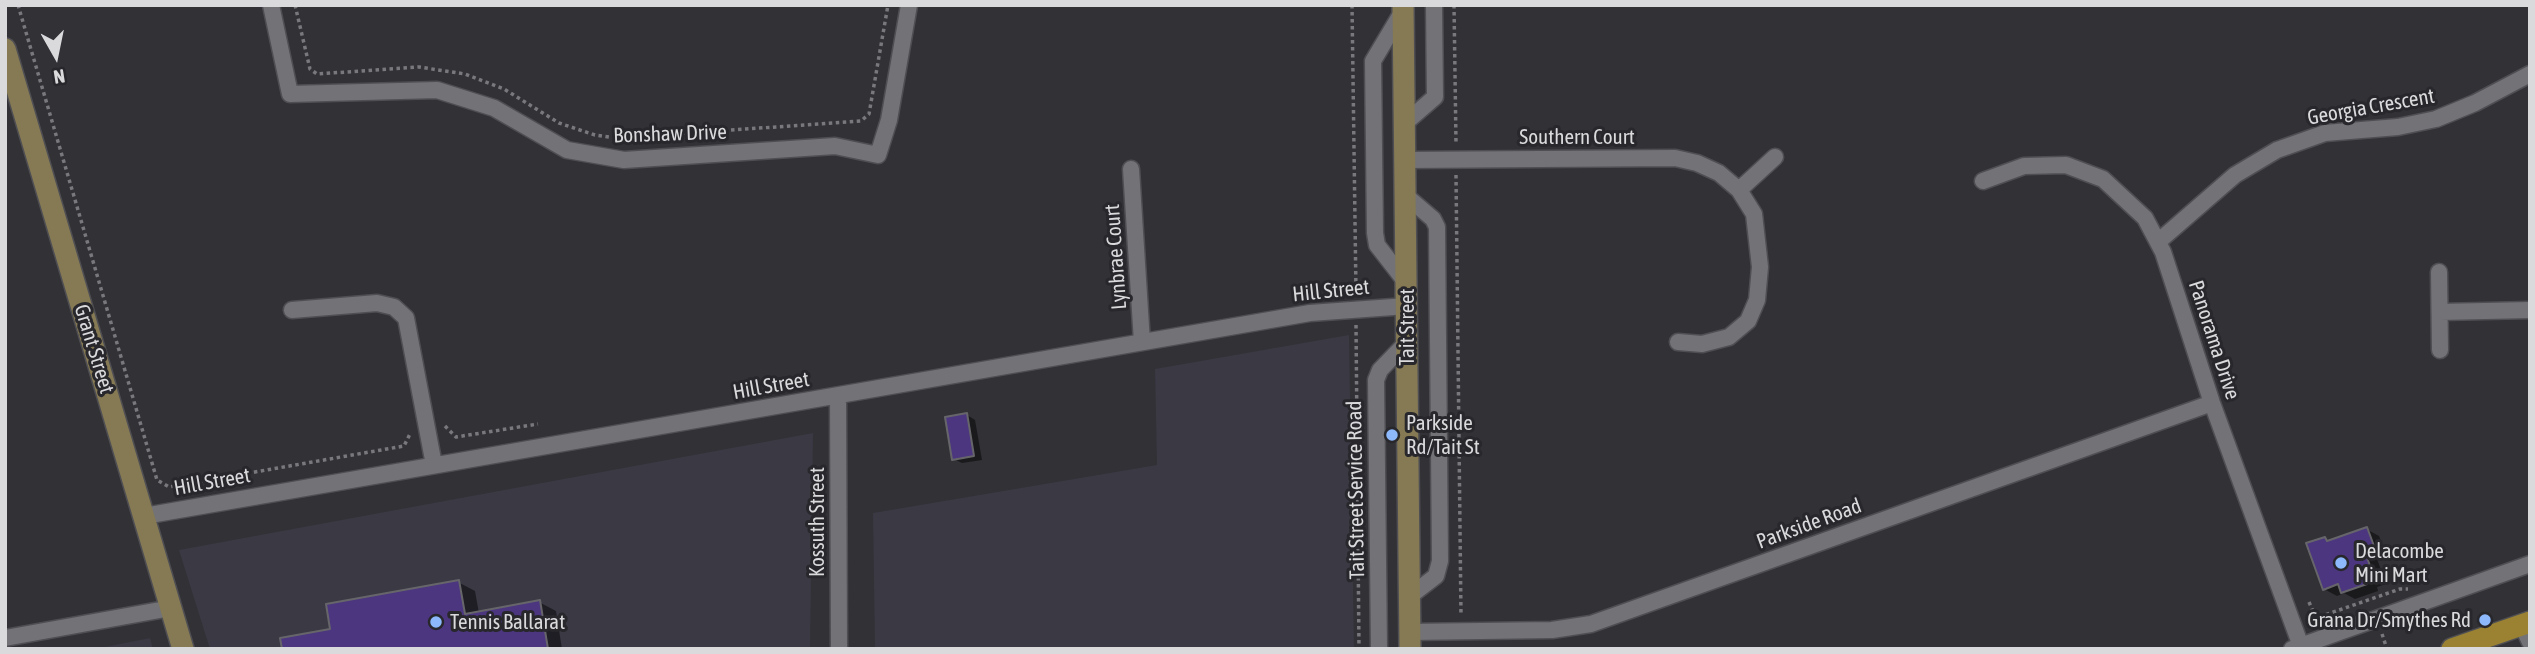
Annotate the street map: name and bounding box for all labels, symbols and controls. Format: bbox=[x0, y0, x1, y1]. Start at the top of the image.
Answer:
north arrow bbox=[21, 21, 91, 91]
text: N bbox=[52, 65, 67, 88]
street label: Georgia Crescent bbox=[2305, 83, 2437, 131]
street label: Bonshaw Drive bbox=[613, 119, 727, 149]
street label: Southern Court bbox=[1519, 124, 1635, 150]
street label: Lynbrae Court bbox=[1100, 203, 1132, 311]
street label: Hill Street bbox=[1291, 274, 1371, 308]
street label: Panorama Drive bbox=[2183, 277, 2245, 403]
street label: Tait Street bbox=[1394, 288, 1420, 366]
street label: Grant Street bbox=[69, 301, 119, 397]
street label: Hill Street bbox=[731, 367, 811, 405]
street label: Tait Street Service Road bbox=[1342, 401, 1370, 579]
place label: Parkside Rd/Tait St bbox=[1406, 410, 1480, 460]
marker: Parkside Rd/Tait St bbox=[1384, 427, 1400, 443]
street label: Hill Street bbox=[172, 463, 252, 501]
street label: Kossuth Street bbox=[804, 467, 830, 577]
street label: Parkside Road bbox=[1753, 493, 1865, 555]
place label: Delacombe Mini Mart bbox=[2355, 538, 2444, 588]
marker: Delacombe Mini Mart bbox=[2333, 555, 2349, 571]
place label: Grana Dr/Smythes Rd bbox=[2307, 607, 2471, 633]
place label: Tennis Ballarat bbox=[450, 609, 565, 635]
marker: Grana Dr/Smythes Rd bbox=[2477, 612, 2493, 628]
marker: Tennis Ballarat bbox=[428, 614, 444, 630]

